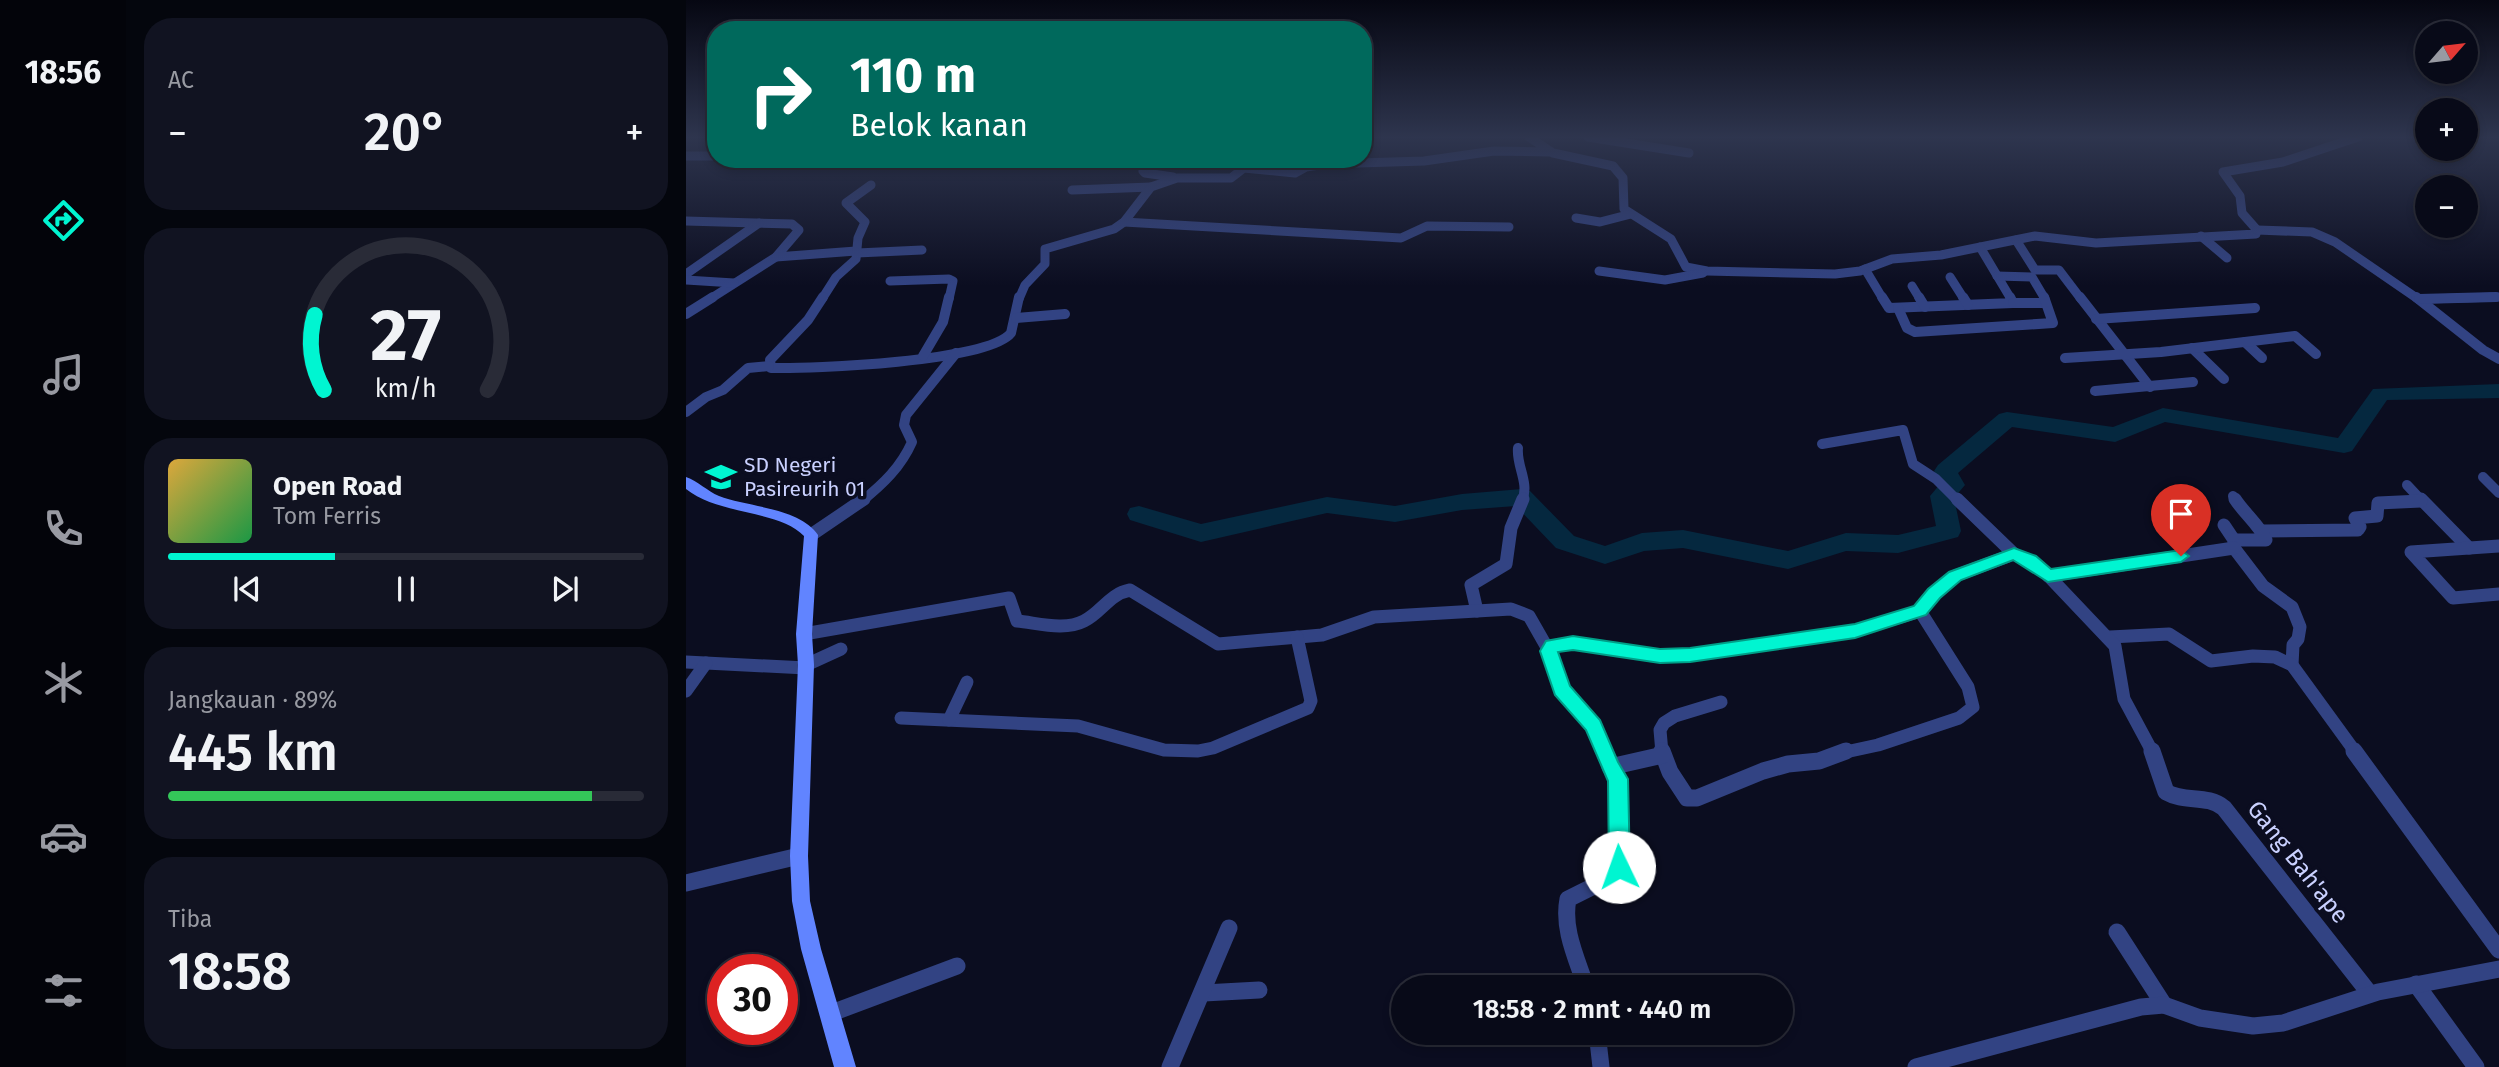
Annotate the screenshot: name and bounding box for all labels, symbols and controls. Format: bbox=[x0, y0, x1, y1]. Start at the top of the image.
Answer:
north arrow bbox=[2415, 21, 2478, 84]
map controls bbox=[2415, 21, 2478, 238]
text: 110 m bbox=[850, 46, 976, 105]
icon: right bbox=[735, 49, 826, 140]
text: 18:56 bbox=[25, 53, 101, 91]
text: AC bbox=[168, 66, 194, 94]
button: + bbox=[2415, 98, 2478, 161]
text: 20° bbox=[364, 101, 448, 164]
text: Belok kanan bbox=[850, 106, 1028, 144]
text: − bbox=[168, 110, 187, 156]
text: + bbox=[625, 110, 644, 156]
button: − bbox=[2415, 175, 2478, 238]
icon: directions bbox=[39, 196, 88, 245]
text: 27 bbox=[371, 292, 441, 379]
icon: music bbox=[39, 350, 88, 399]
text: km/h bbox=[375, 373, 437, 403]
place label: SD Negeri Pasireurih 01 bbox=[744, 452, 865, 502]
school or university icon: SD Negeri Pasireurih 01 bbox=[704, 460, 738, 494]
text: Open Road bbox=[273, 471, 402, 502]
pin bbox=[2151, 484, 2211, 556]
icon: arrive bbox=[2162, 495, 2200, 533]
text: Tom Ferris bbox=[273, 502, 381, 530]
icon: phone bbox=[39, 504, 88, 553]
icon: previous bbox=[228, 570, 266, 608]
icon: pause bbox=[387, 570, 425, 608]
icon: next bbox=[546, 570, 584, 608]
icon: climate bbox=[39, 658, 88, 707]
text: Jangkauan · 89% bbox=[168, 686, 337, 714]
text: 445 km bbox=[168, 721, 338, 784]
street label: Gang Bah'ape bbox=[2241, 795, 2355, 929]
icon: car bbox=[39, 812, 88, 861]
position arrow bbox=[1582, 830, 1656, 904]
text: Tiba bbox=[168, 905, 212, 933]
text: 18:58 bbox=[168, 940, 292, 1003]
speed limit sign: 30 bbox=[707, 954, 798, 1045]
icon: filters bbox=[39, 966, 88, 1015]
text: 18:58 · 2 mnt · 440 m bbox=[1473, 994, 1711, 1025]

